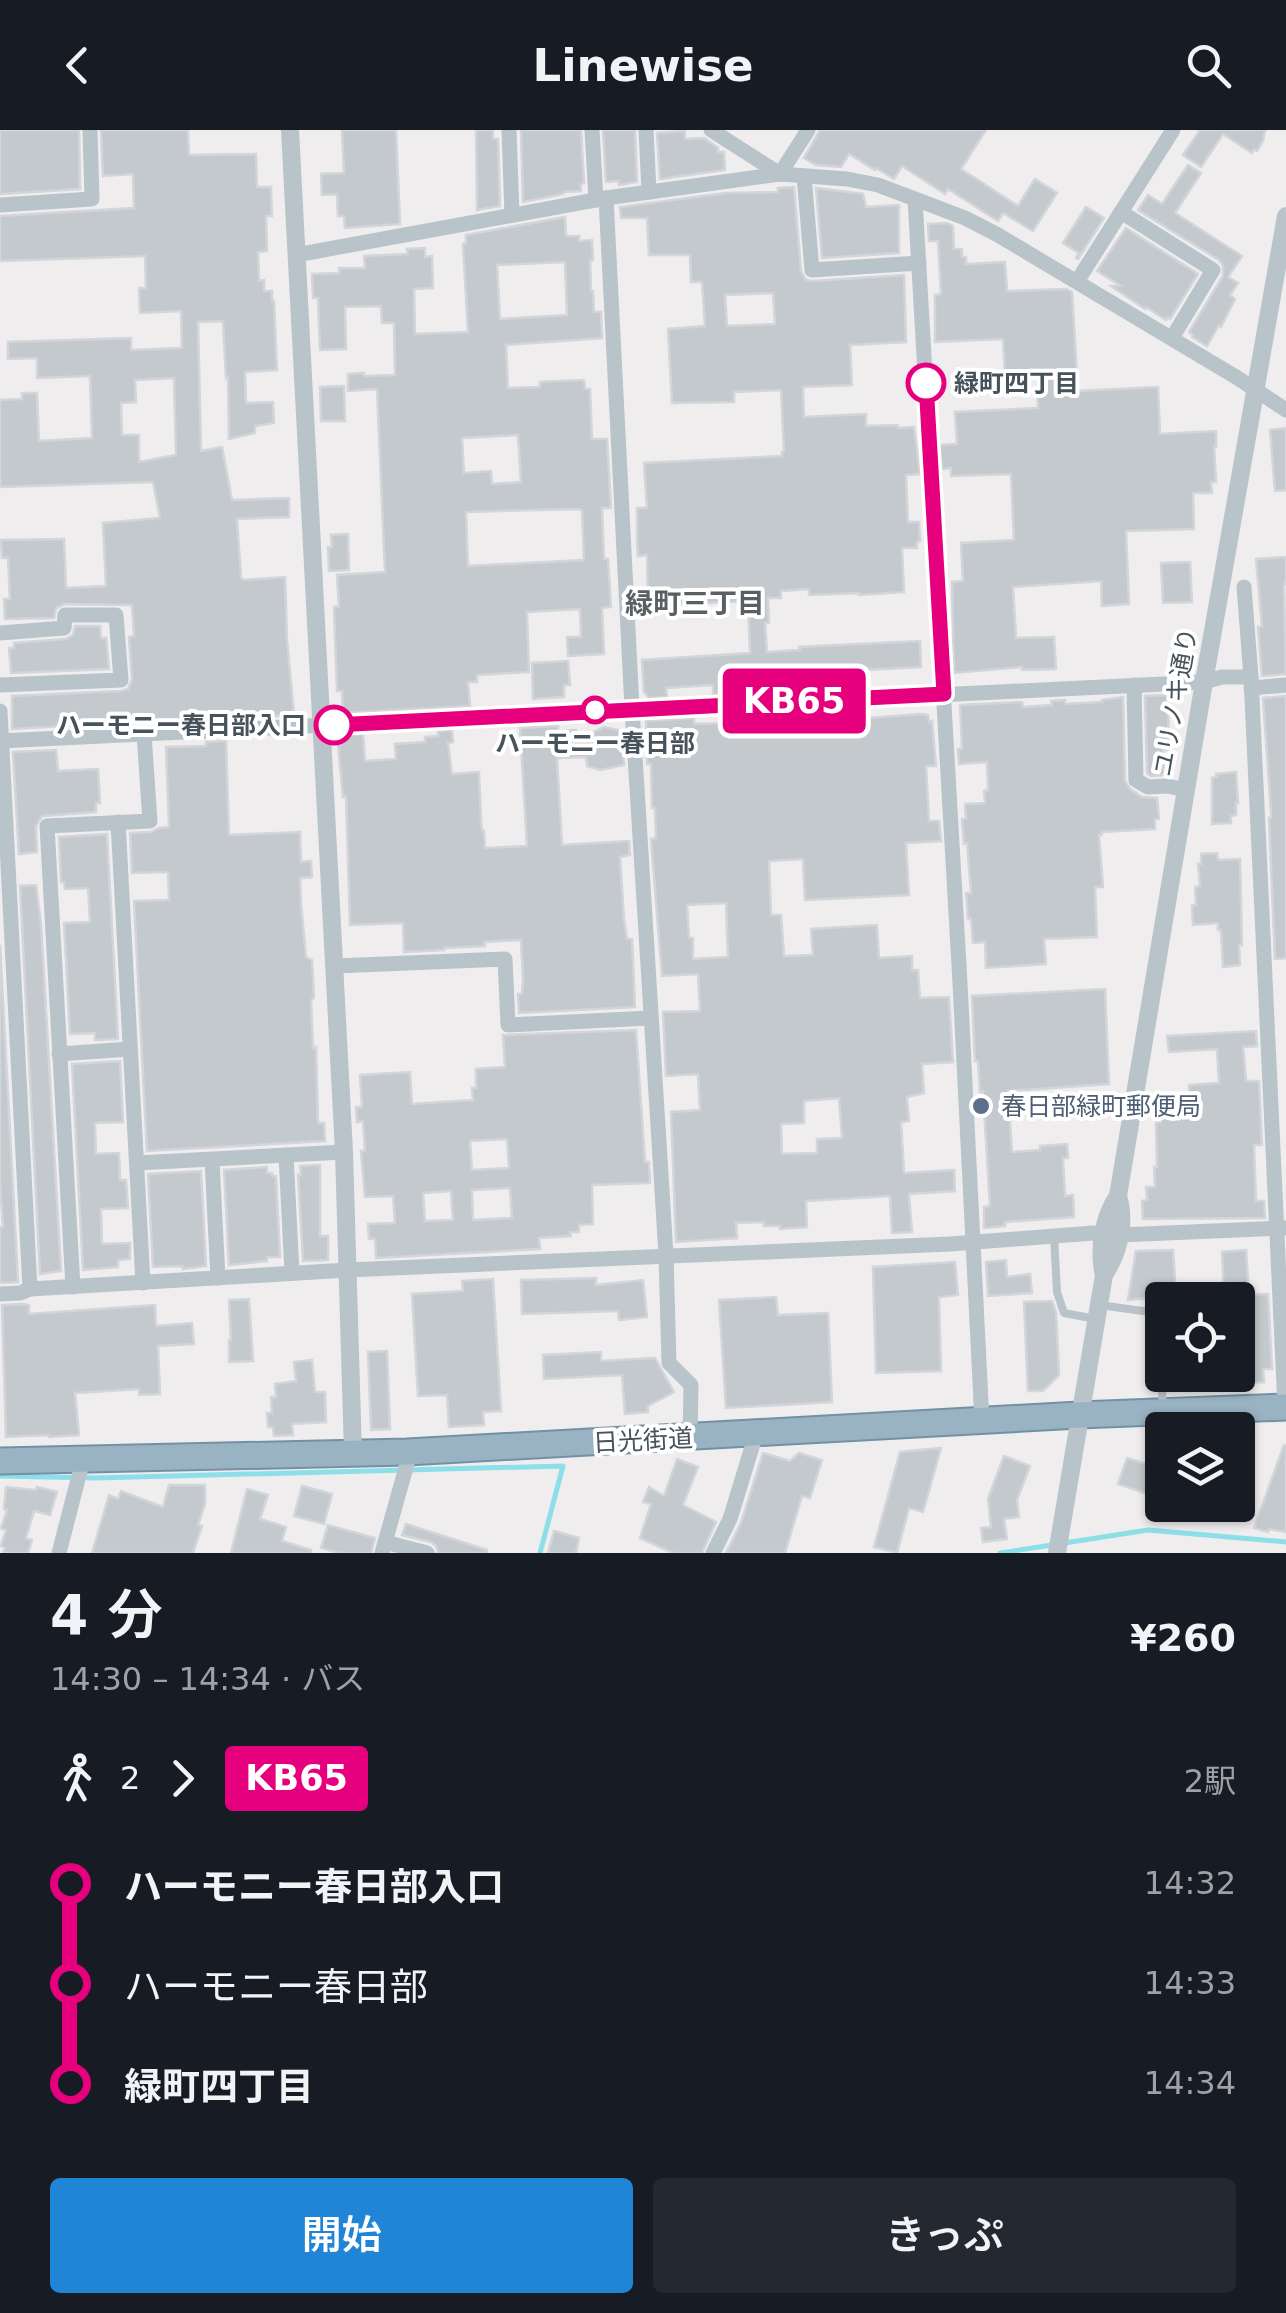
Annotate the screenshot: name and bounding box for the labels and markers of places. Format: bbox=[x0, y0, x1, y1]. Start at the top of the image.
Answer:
marker: 緑町四丁目 bbox=[907, 364, 945, 402]
place label: 緑町四丁目 bbox=[954, 369, 1079, 398]
marker: ハーモニー春日部 bbox=[582, 697, 608, 723]
marker: ハーモニー春日部入口 bbox=[315, 706, 353, 744]
place label: ハーモニー春日部入口 bbox=[56, 711, 306, 740]
place label: ハーモニー春日部 bbox=[495, 729, 695, 758]
place label: 春日部緑町郵便局 bbox=[1001, 1092, 1201, 1121]
marker: 春日部緑町郵便局 bbox=[970, 1095, 992, 1117]

